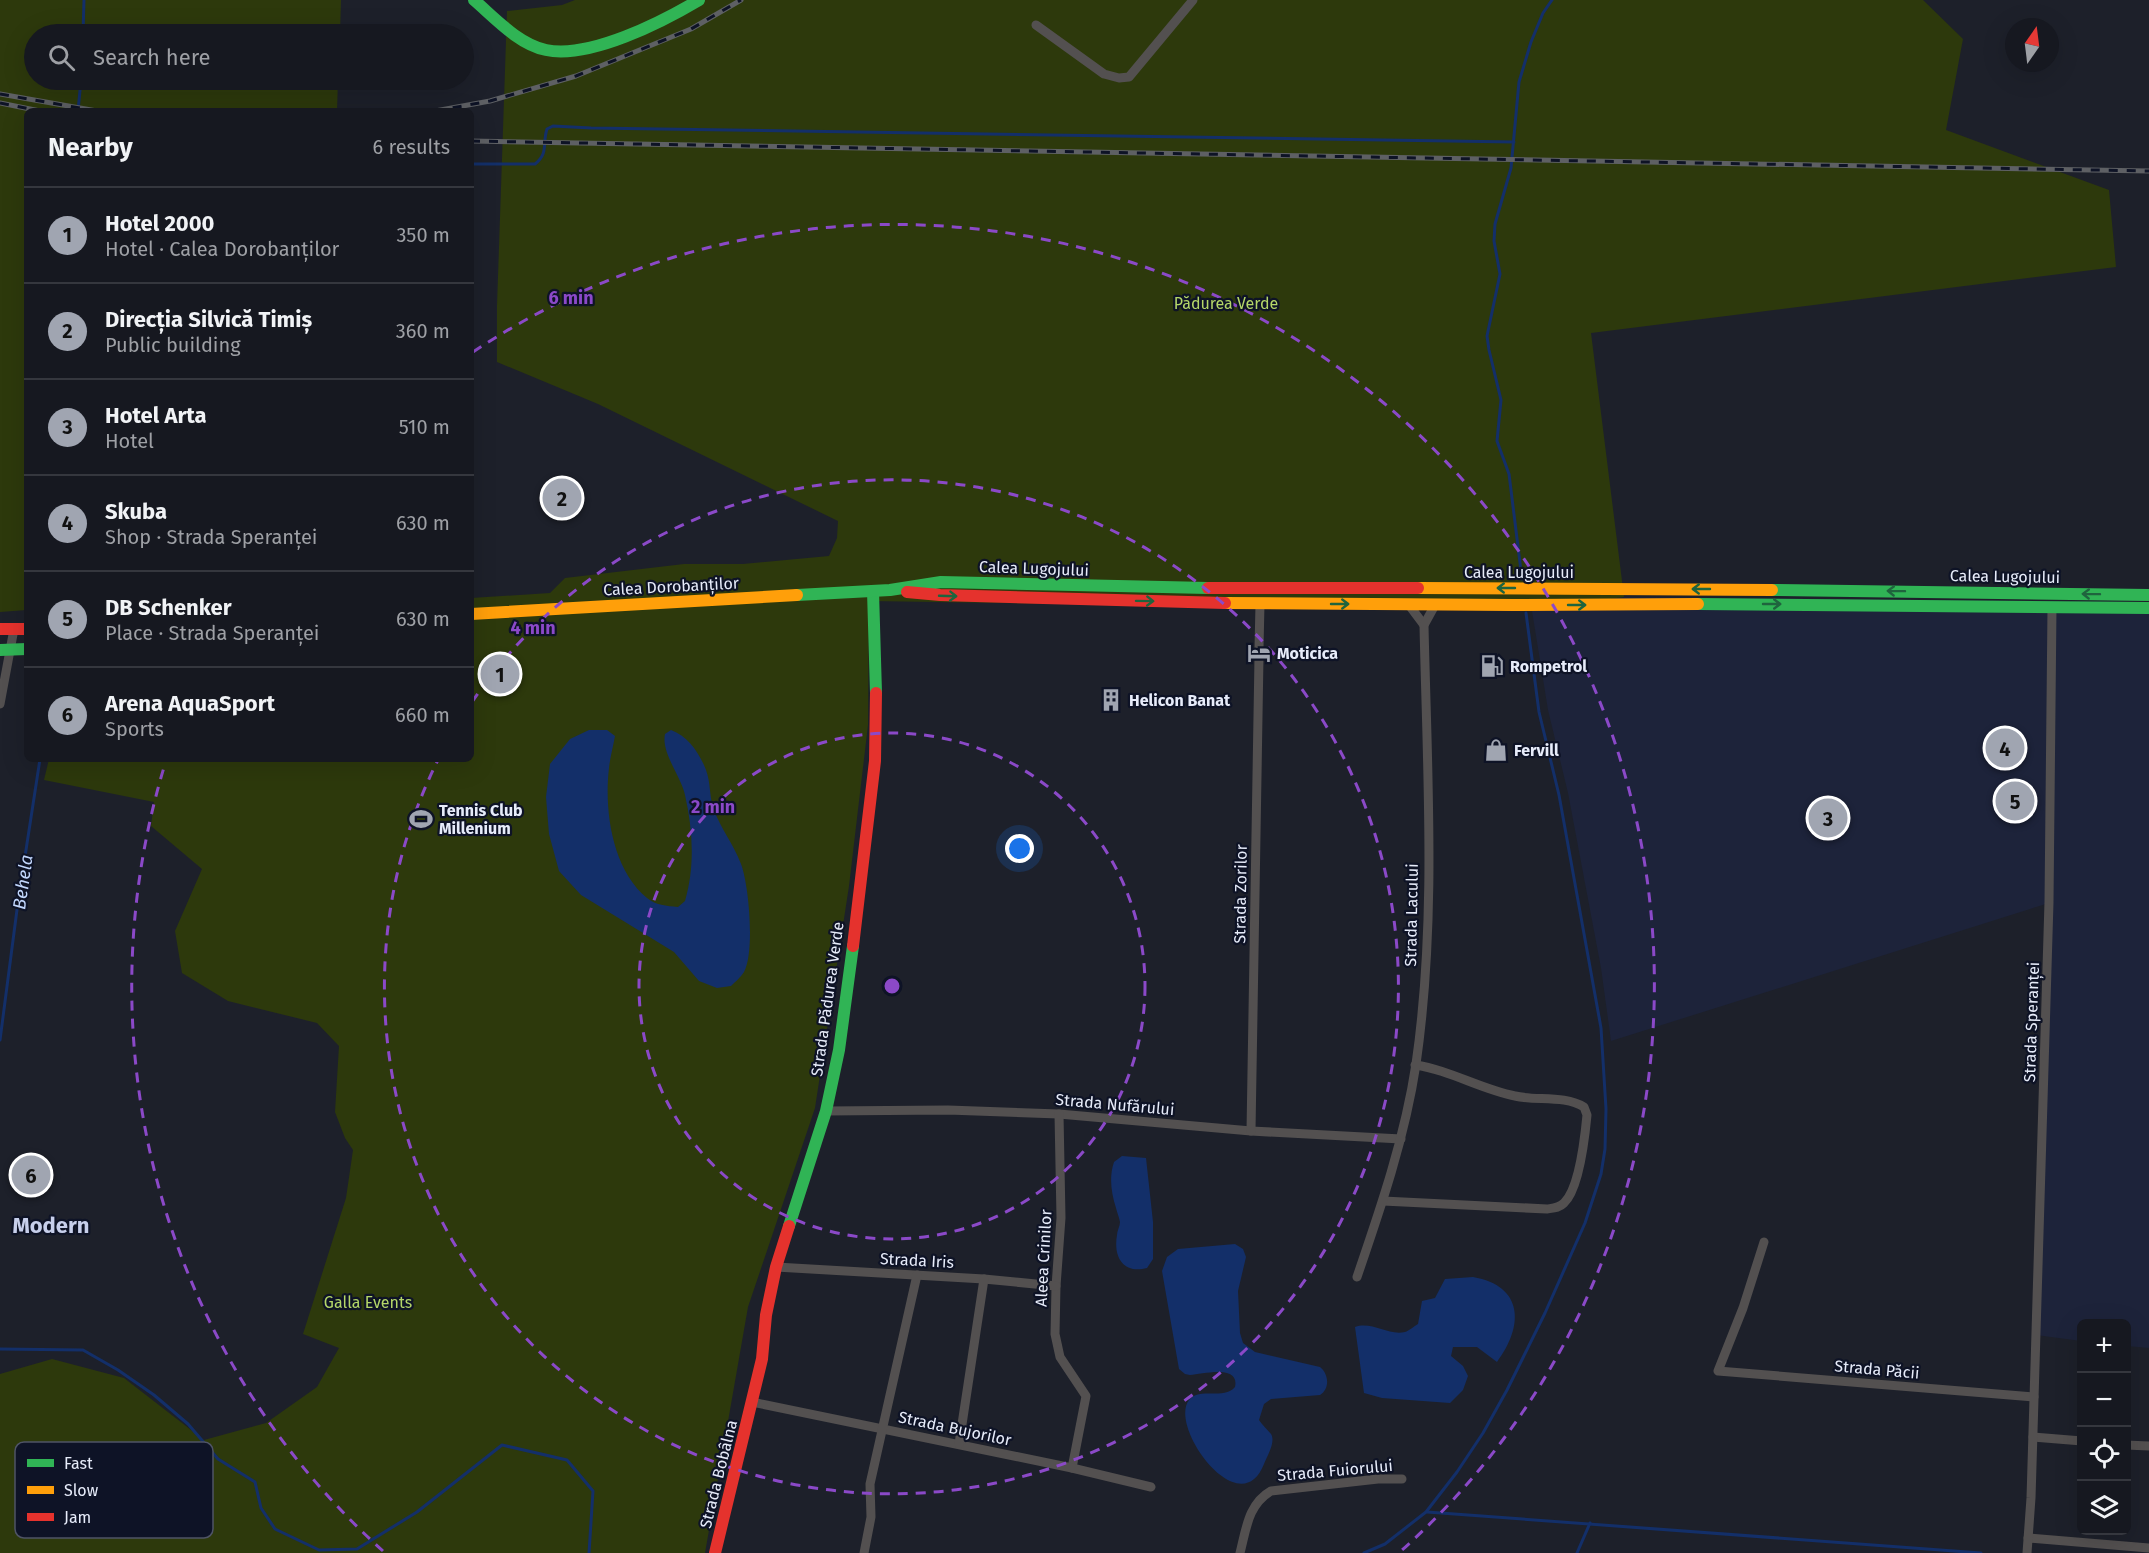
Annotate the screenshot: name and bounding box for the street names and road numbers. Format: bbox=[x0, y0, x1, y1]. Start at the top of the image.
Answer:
street label: Calea Lugojului bbox=[979, 557, 1089, 580]
street label: Calea Lugojului bbox=[1464, 563, 1574, 582]
street label: Calea Lugojului bbox=[1950, 566, 2060, 587]
street label: Calea Dorobanților bbox=[603, 573, 740, 601]
street label: Strada Zorilor bbox=[1230, 843, 1251, 944]
street label: Strada Lacului bbox=[1401, 863, 1422, 967]
street label: Strada Pădurea Verde bbox=[807, 921, 848, 1078]
street label: Strada Speranței bbox=[2020, 961, 2044, 1083]
street label: Strada Nufărului bbox=[1055, 1090, 1175, 1119]
street label: Aleea Crinilor bbox=[1031, 1208, 1056, 1307]
street label: Strada Iris bbox=[879, 1249, 955, 1272]
street label: Strada Păcii bbox=[1834, 1356, 1920, 1383]
street label: Strada Bujorilor bbox=[897, 1407, 1014, 1450]
street label: Strada Bobâlna bbox=[696, 1418, 741, 1530]
street label: Strada Fuiorului bbox=[1277, 1456, 1394, 1485]

